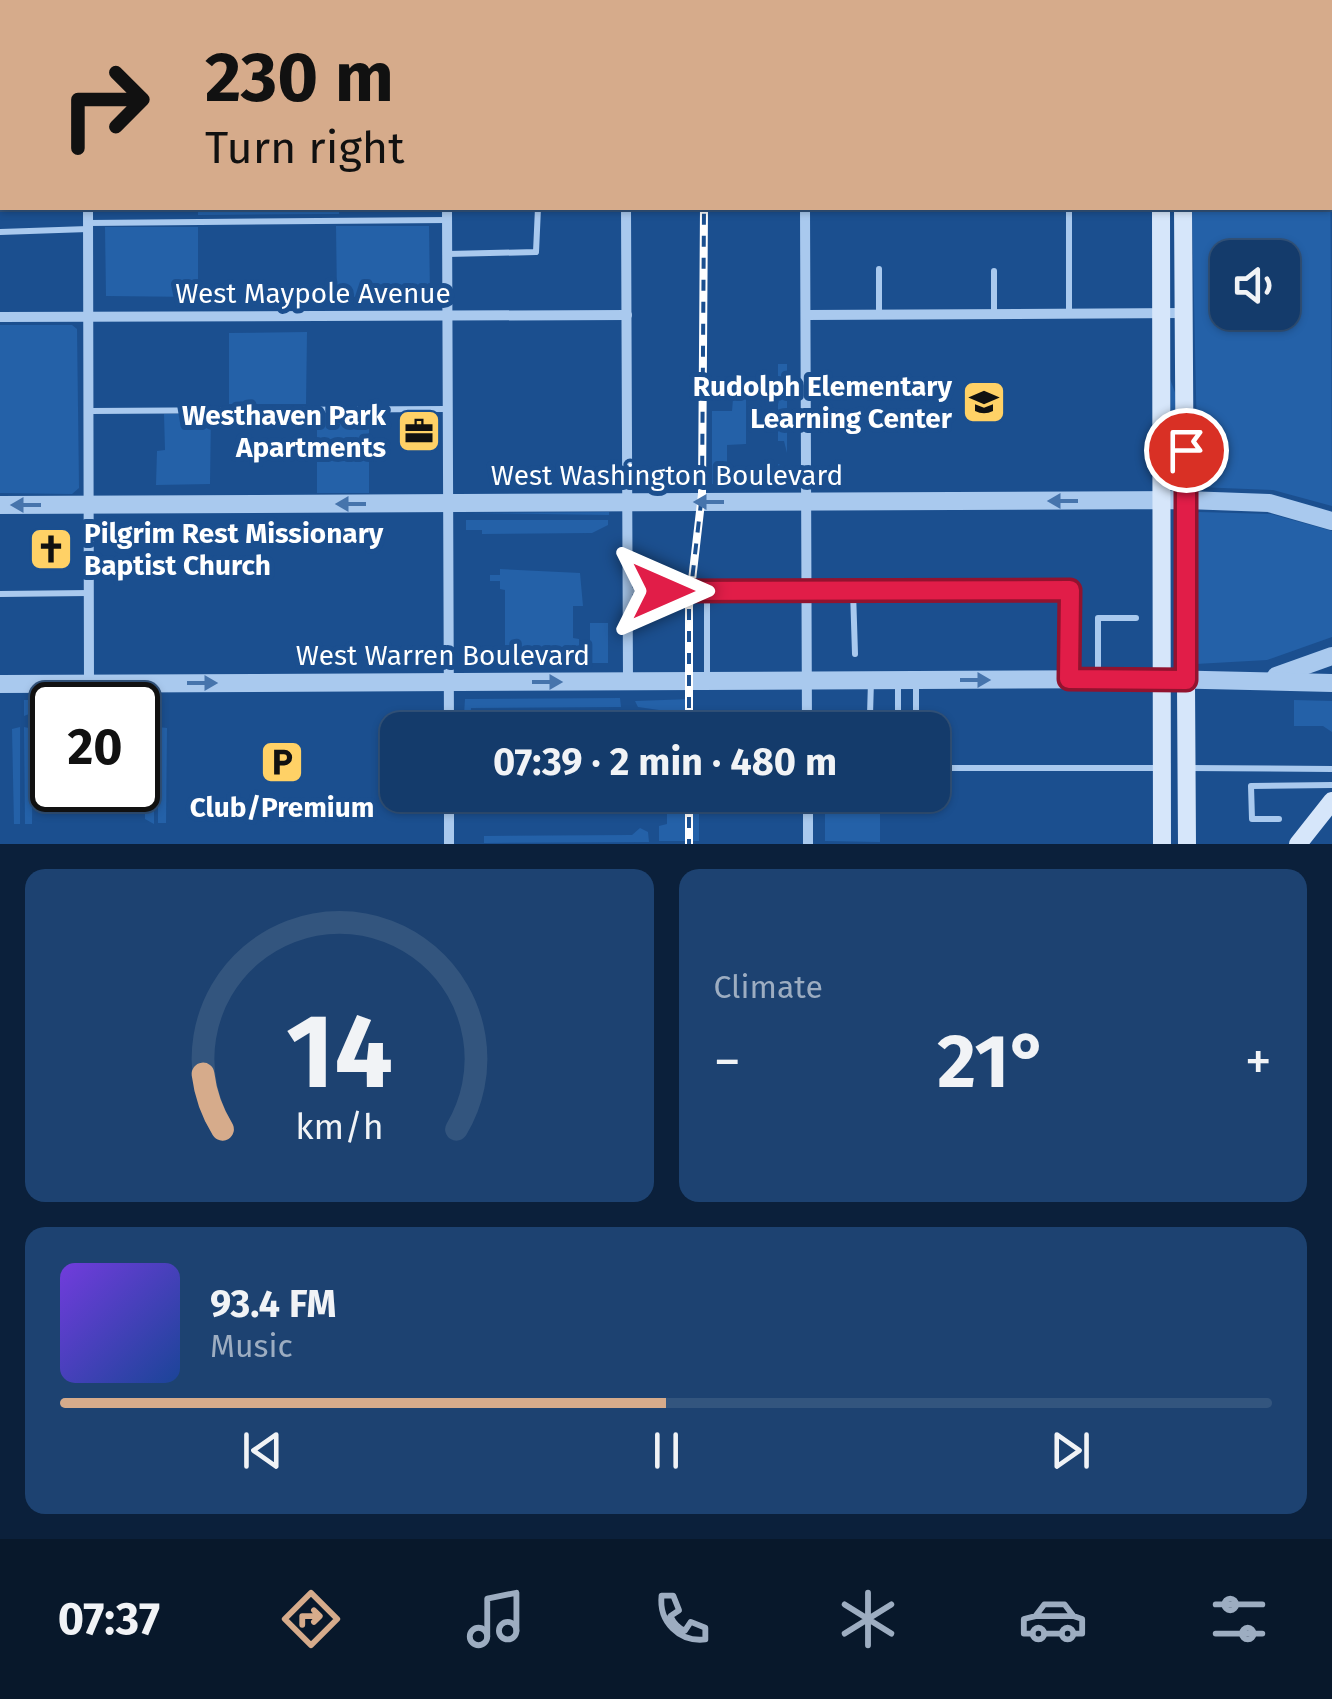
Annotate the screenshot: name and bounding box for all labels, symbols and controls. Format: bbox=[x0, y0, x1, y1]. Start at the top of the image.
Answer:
text: 230 m bbox=[205, 36, 394, 120]
icon: right bbox=[40, 40, 170, 170]
text: Turn right bbox=[205, 121, 404, 175]
map controls bbox=[1210, 240, 1300, 330]
button: sound bbox=[1210, 240, 1300, 330]
street label: West Maypole Avenue bbox=[175, 277, 451, 310]
place label: Rudolph Elementary Learning Center bbox=[693, 370, 953, 435]
school or university icon: Rudolph Elementary Learning Center bbox=[961, 379, 1007, 425]
place label: Westhaven Park Apartments bbox=[182, 399, 387, 464]
office icon: Westhaven Park Apartments bbox=[396, 408, 442, 454]
pin bbox=[1144, 408, 1229, 493]
icon: arrive bbox=[1159, 423, 1214, 478]
street label: West Washington Boulevard bbox=[491, 459, 843, 492]
one-way arrow bbox=[1046, 493, 1078, 509]
one-way arrow bbox=[693, 494, 725, 510]
one-way arrow bbox=[334, 496, 366, 512]
one-way arrow bbox=[9, 497, 41, 513]
place label: Pilgrim Rest Missionary Baptist Church bbox=[84, 517, 384, 582]
church icon: Pilgrim Rest Missionary Baptist Church bbox=[28, 526, 74, 572]
position arrow bbox=[611, 539, 715, 643]
street label: West Warren Boulevard bbox=[296, 639, 590, 672]
one-way arrow bbox=[959, 672, 991, 688]
one-way arrow bbox=[531, 673, 563, 689]
one-way arrow bbox=[187, 675, 219, 691]
speed limit sign: 20 bbox=[30, 682, 160, 812]
parking icon: Club/Premium bbox=[259, 739, 305, 785]
text: 07:39 · 2 min · 480 m bbox=[493, 739, 837, 785]
place label: Club/Premium bbox=[190, 791, 374, 824]
text: Climate bbox=[714, 968, 823, 1006]
text: 14 bbox=[286, 990, 393, 1115]
text: 21° bbox=[937, 1017, 1048, 1107]
text: − bbox=[714, 1029, 741, 1095]
text: + bbox=[1245, 1029, 1272, 1095]
text: km/h bbox=[295, 1106, 383, 1148]
text: 93.4 FM bbox=[210, 1281, 336, 1327]
text: Music bbox=[210, 1327, 293, 1365]
icon: previous bbox=[235, 1423, 290, 1478]
icon: pause bbox=[639, 1423, 694, 1478]
icon: next bbox=[1043, 1423, 1098, 1478]
icon: directions bbox=[276, 1584, 346, 1654]
icon: music bbox=[461, 1584, 531, 1654]
icon: phone bbox=[647, 1584, 717, 1654]
icon: climate bbox=[833, 1584, 903, 1654]
icon: car bbox=[1018, 1584, 1088, 1654]
icon: filters bbox=[1204, 1584, 1274, 1654]
text: 07:37 bbox=[58, 1592, 160, 1646]

